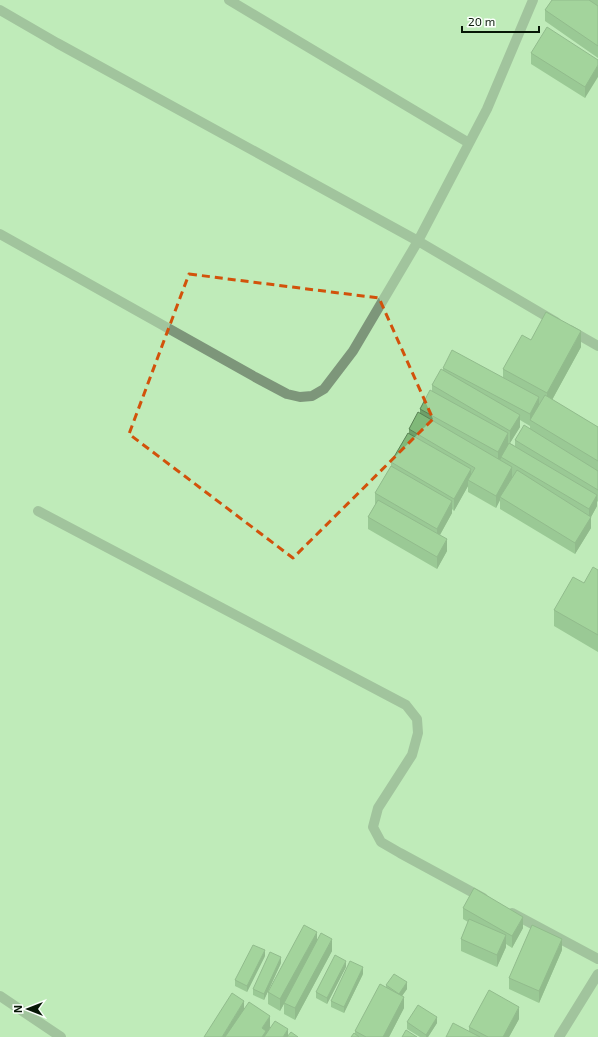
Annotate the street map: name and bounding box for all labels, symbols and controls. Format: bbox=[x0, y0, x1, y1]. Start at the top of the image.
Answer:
scale bar bbox=[462, 8, 539, 34]
text: 20 m bbox=[468, 14, 495, 28]
north arrow bbox=[8, 989, 48, 1029]
text: N bbox=[11, 1005, 24, 1013]

